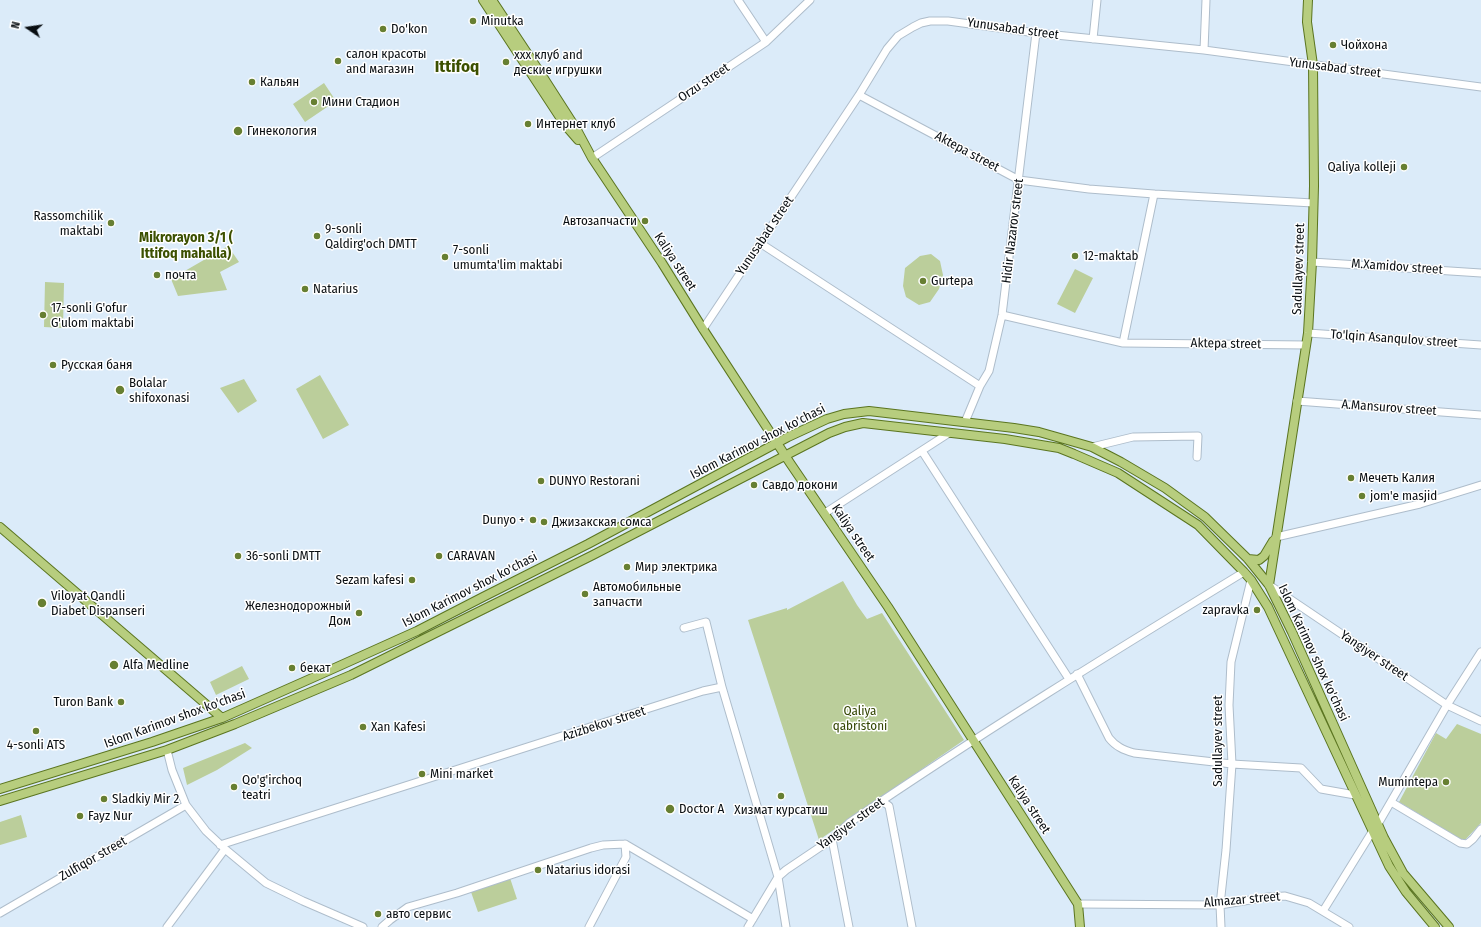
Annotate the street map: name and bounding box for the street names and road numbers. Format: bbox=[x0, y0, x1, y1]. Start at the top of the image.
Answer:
street label: Yunusabad street bbox=[966, 15, 1060, 43]
street label: Yunusabad street bbox=[1288, 55, 1382, 81]
street label: Orzu street bbox=[675, 60, 733, 106]
street label: Aktepa street bbox=[932, 129, 1002, 175]
street label: Hidir Nazarov street bbox=[999, 178, 1027, 284]
street label: Yunusabad street bbox=[733, 193, 797, 279]
street label: Sadullayev street bbox=[1290, 223, 1308, 315]
street label: Kaliya street bbox=[651, 230, 699, 294]
street label: M.Xamidov street bbox=[1351, 256, 1443, 278]
street label: To'lqin Asanqulov street bbox=[1330, 327, 1458, 351]
street label: Aktepa street bbox=[1191, 336, 1261, 352]
street label: A.Mansurov street bbox=[1341, 397, 1437, 419]
street label: Islom Karimov shox ko'chasi bbox=[688, 401, 828, 483]
street label: Kaliya street bbox=[828, 501, 878, 565]
street label: Islom Karimov shox ko'chasi bbox=[400, 549, 540, 631]
street label: Islom Karimov shox ko'chasi bbox=[1274, 582, 1352, 724]
street label: Yangiyer street bbox=[1337, 627, 1411, 685]
street label: Islom Karimov shox ko'chasi bbox=[102, 686, 248, 752]
street label: Sadullayev street bbox=[1210, 695, 1226, 787]
street label: Azizbekov street bbox=[561, 703, 647, 745]
street label: Kaliya street bbox=[1005, 773, 1053, 837]
street label: Yangiyer street bbox=[815, 795, 887, 853]
street label: Zulfiqor street bbox=[56, 833, 130, 885]
street label: Almazar street bbox=[1203, 889, 1281, 911]

